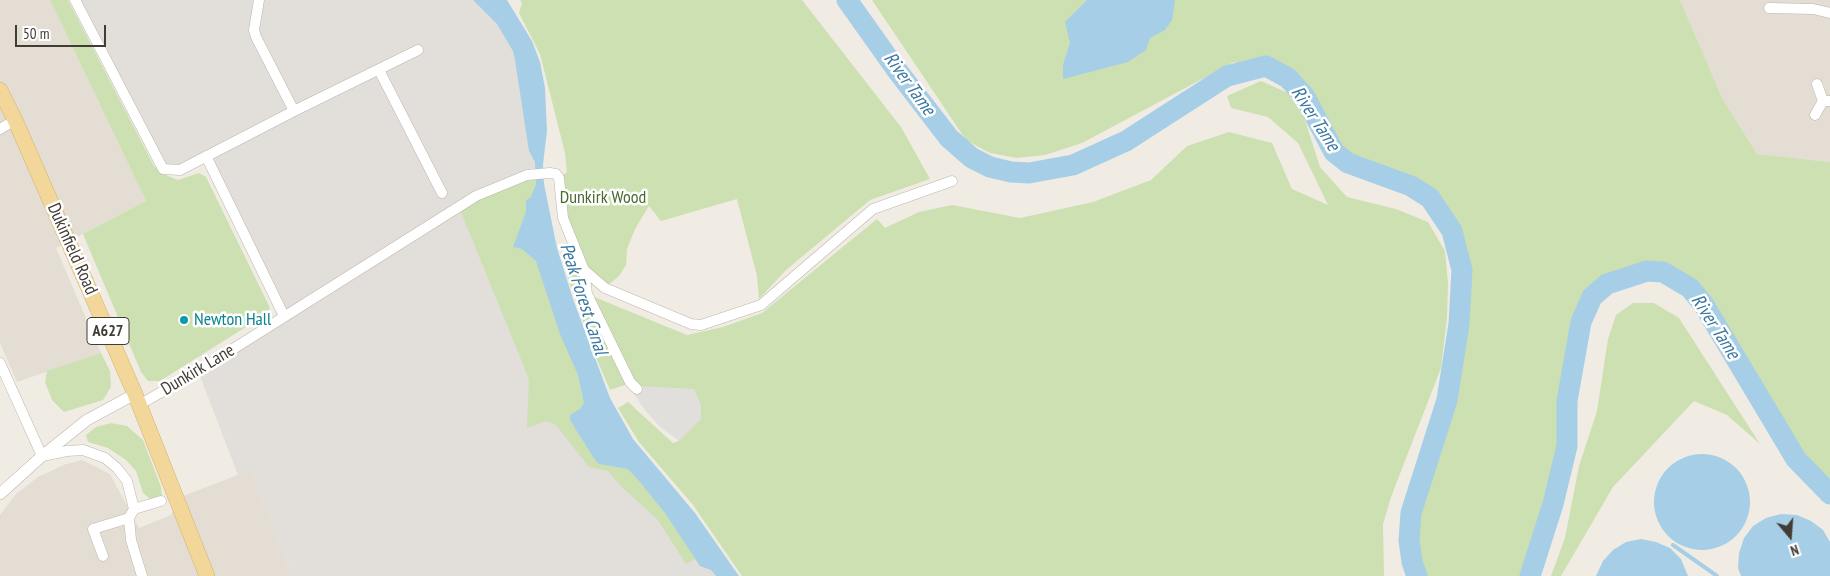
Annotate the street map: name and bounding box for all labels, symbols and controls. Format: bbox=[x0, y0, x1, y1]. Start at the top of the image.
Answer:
scale bar bbox=[18, 15, 109, 47]
text: 50 m bbox=[23, 24, 49, 43]
water label: River Tame bbox=[879, 48, 939, 120]
water label: River Tame bbox=[1286, 82, 1344, 156]
park label: Dunkirk Wood bbox=[560, 187, 646, 209]
street label: Dukinfield Road bbox=[42, 200, 102, 298]
water label: Peak Forest Canal bbox=[554, 240, 612, 358]
water label: River Tame bbox=[1686, 290, 1744, 364]
place label: Newton Hall bbox=[194, 309, 271, 331]
marker: Newton Hall bbox=[178, 314, 190, 326]
road number: A627 bbox=[87, 318, 129, 344]
street label: Dunkirk Lane bbox=[157, 340, 239, 400]
north arrow bbox=[1765, 511, 1815, 561]
text: N bbox=[1788, 541, 1801, 560]

